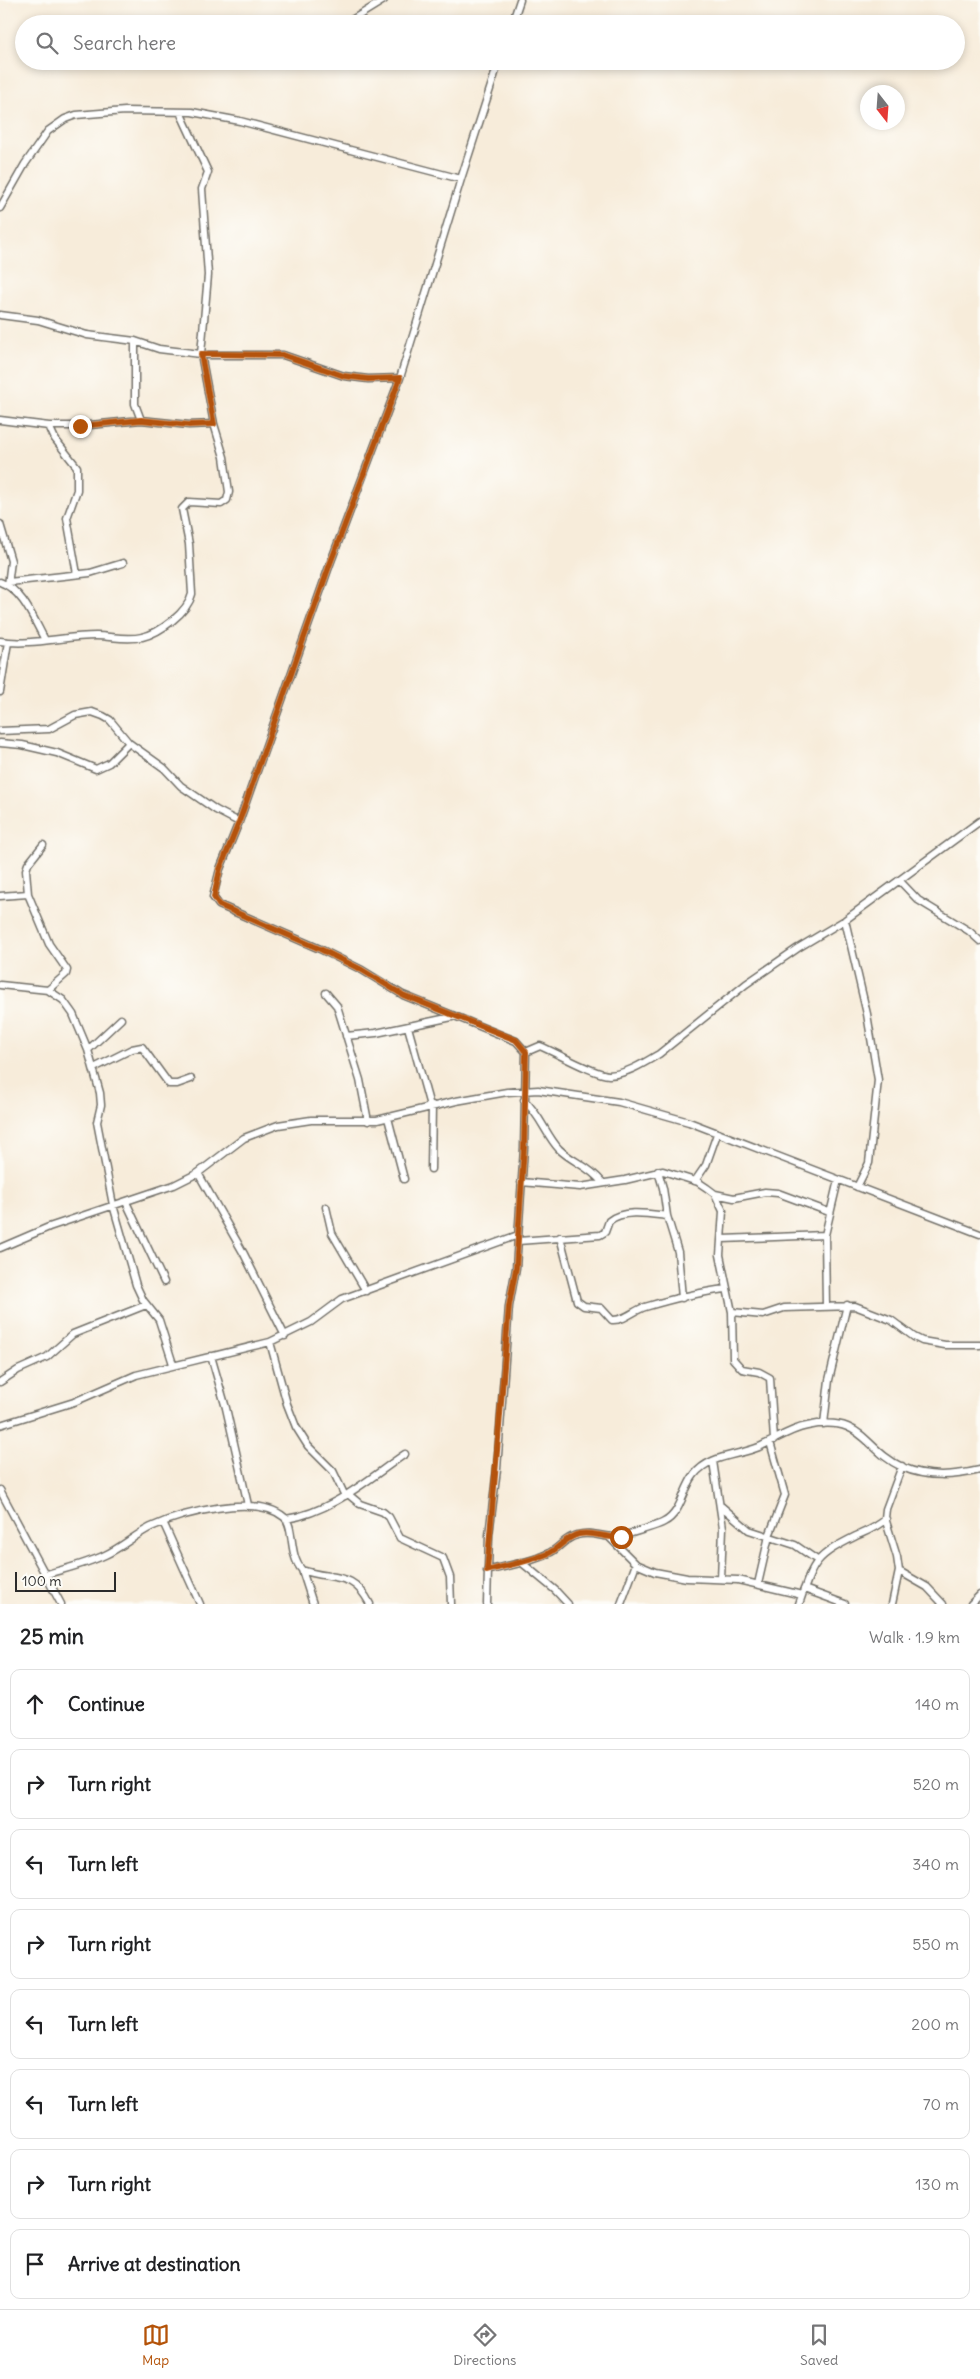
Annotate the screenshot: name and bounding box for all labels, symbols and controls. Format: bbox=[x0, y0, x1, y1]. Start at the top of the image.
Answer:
search box bbox=[15, 15, 965, 70]
icon: search bbox=[33, 29, 61, 57]
text: Search here bbox=[73, 31, 176, 55]
north arrow bbox=[860, 85, 905, 130]
route end bbox=[69, 415, 92, 438]
route start bbox=[610, 1526, 633, 1549]
scale bar bbox=[15, 1569, 116, 1592]
text: 100 m bbox=[22, 1572, 62, 1590]
text: 25 min bbox=[20, 1623, 84, 1650]
text: Walk · 1.9 km bbox=[869, 1627, 960, 1647]
icon: ahead bbox=[21, 1690, 49, 1718]
text: Continue bbox=[68, 1692, 145, 1716]
text: 140 m bbox=[915, 1694, 959, 1714]
icon: right bbox=[21, 1770, 49, 1798]
text: Turn right bbox=[68, 1772, 151, 1796]
text: 520 m bbox=[913, 1774, 959, 1794]
icon: left bbox=[21, 1850, 49, 1878]
text: Turn left bbox=[68, 1852, 138, 1876]
text: 340 m bbox=[912, 1854, 959, 1874]
icon: right bbox=[21, 1930, 49, 1958]
text: Turn right bbox=[68, 1932, 151, 1956]
text: 550 m bbox=[912, 1934, 959, 1954]
icon: left bbox=[21, 2010, 49, 2038]
text: Turn left bbox=[68, 2012, 138, 2036]
text: 200 m bbox=[911, 2014, 959, 2034]
icon: left bbox=[21, 2090, 49, 2118]
text: Turn left bbox=[68, 2092, 138, 2116]
text: 70 m bbox=[923, 2094, 959, 2114]
icon: right bbox=[21, 2170, 49, 2198]
text: Turn right bbox=[68, 2172, 151, 2196]
text: 130 m bbox=[915, 2174, 959, 2194]
icon: arrive bbox=[21, 2250, 49, 2278]
text: Arrive at destination bbox=[68, 2252, 241, 2276]
tab: Map bbox=[142, 2321, 170, 2369]
tab: Directions bbox=[453, 2321, 516, 2369]
tab: Saved bbox=[800, 2321, 838, 2369]

